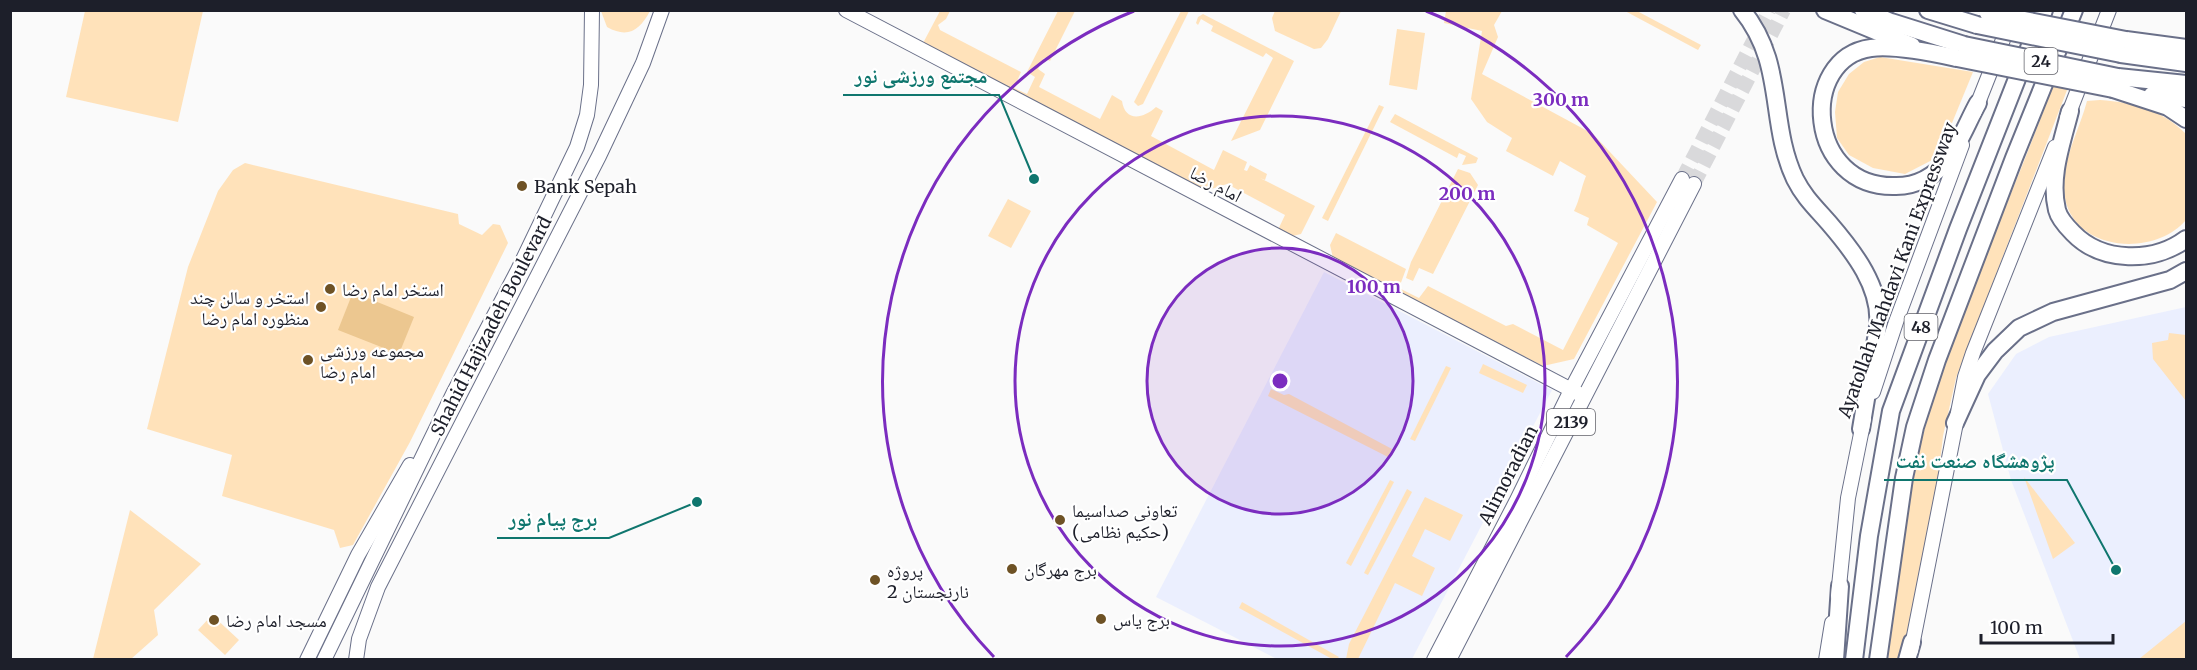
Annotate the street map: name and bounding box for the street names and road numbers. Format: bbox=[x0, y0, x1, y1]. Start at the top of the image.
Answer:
road number: 24 bbox=[2024, 48, 2058, 74]
street label: Ayatollah Mahdavi Kani Expressway bbox=[1832, 118, 1962, 422]
street label: امام رضا bbox=[1186, 161, 1246, 208]
street label: Shahid Hajizadeh Boulevard bbox=[426, 212, 557, 440]
road number: 48 bbox=[1904, 314, 1938, 340]
road number: 2139 bbox=[1547, 409, 1595, 435]
street label: Alimoradian bbox=[1473, 421, 1543, 529]

